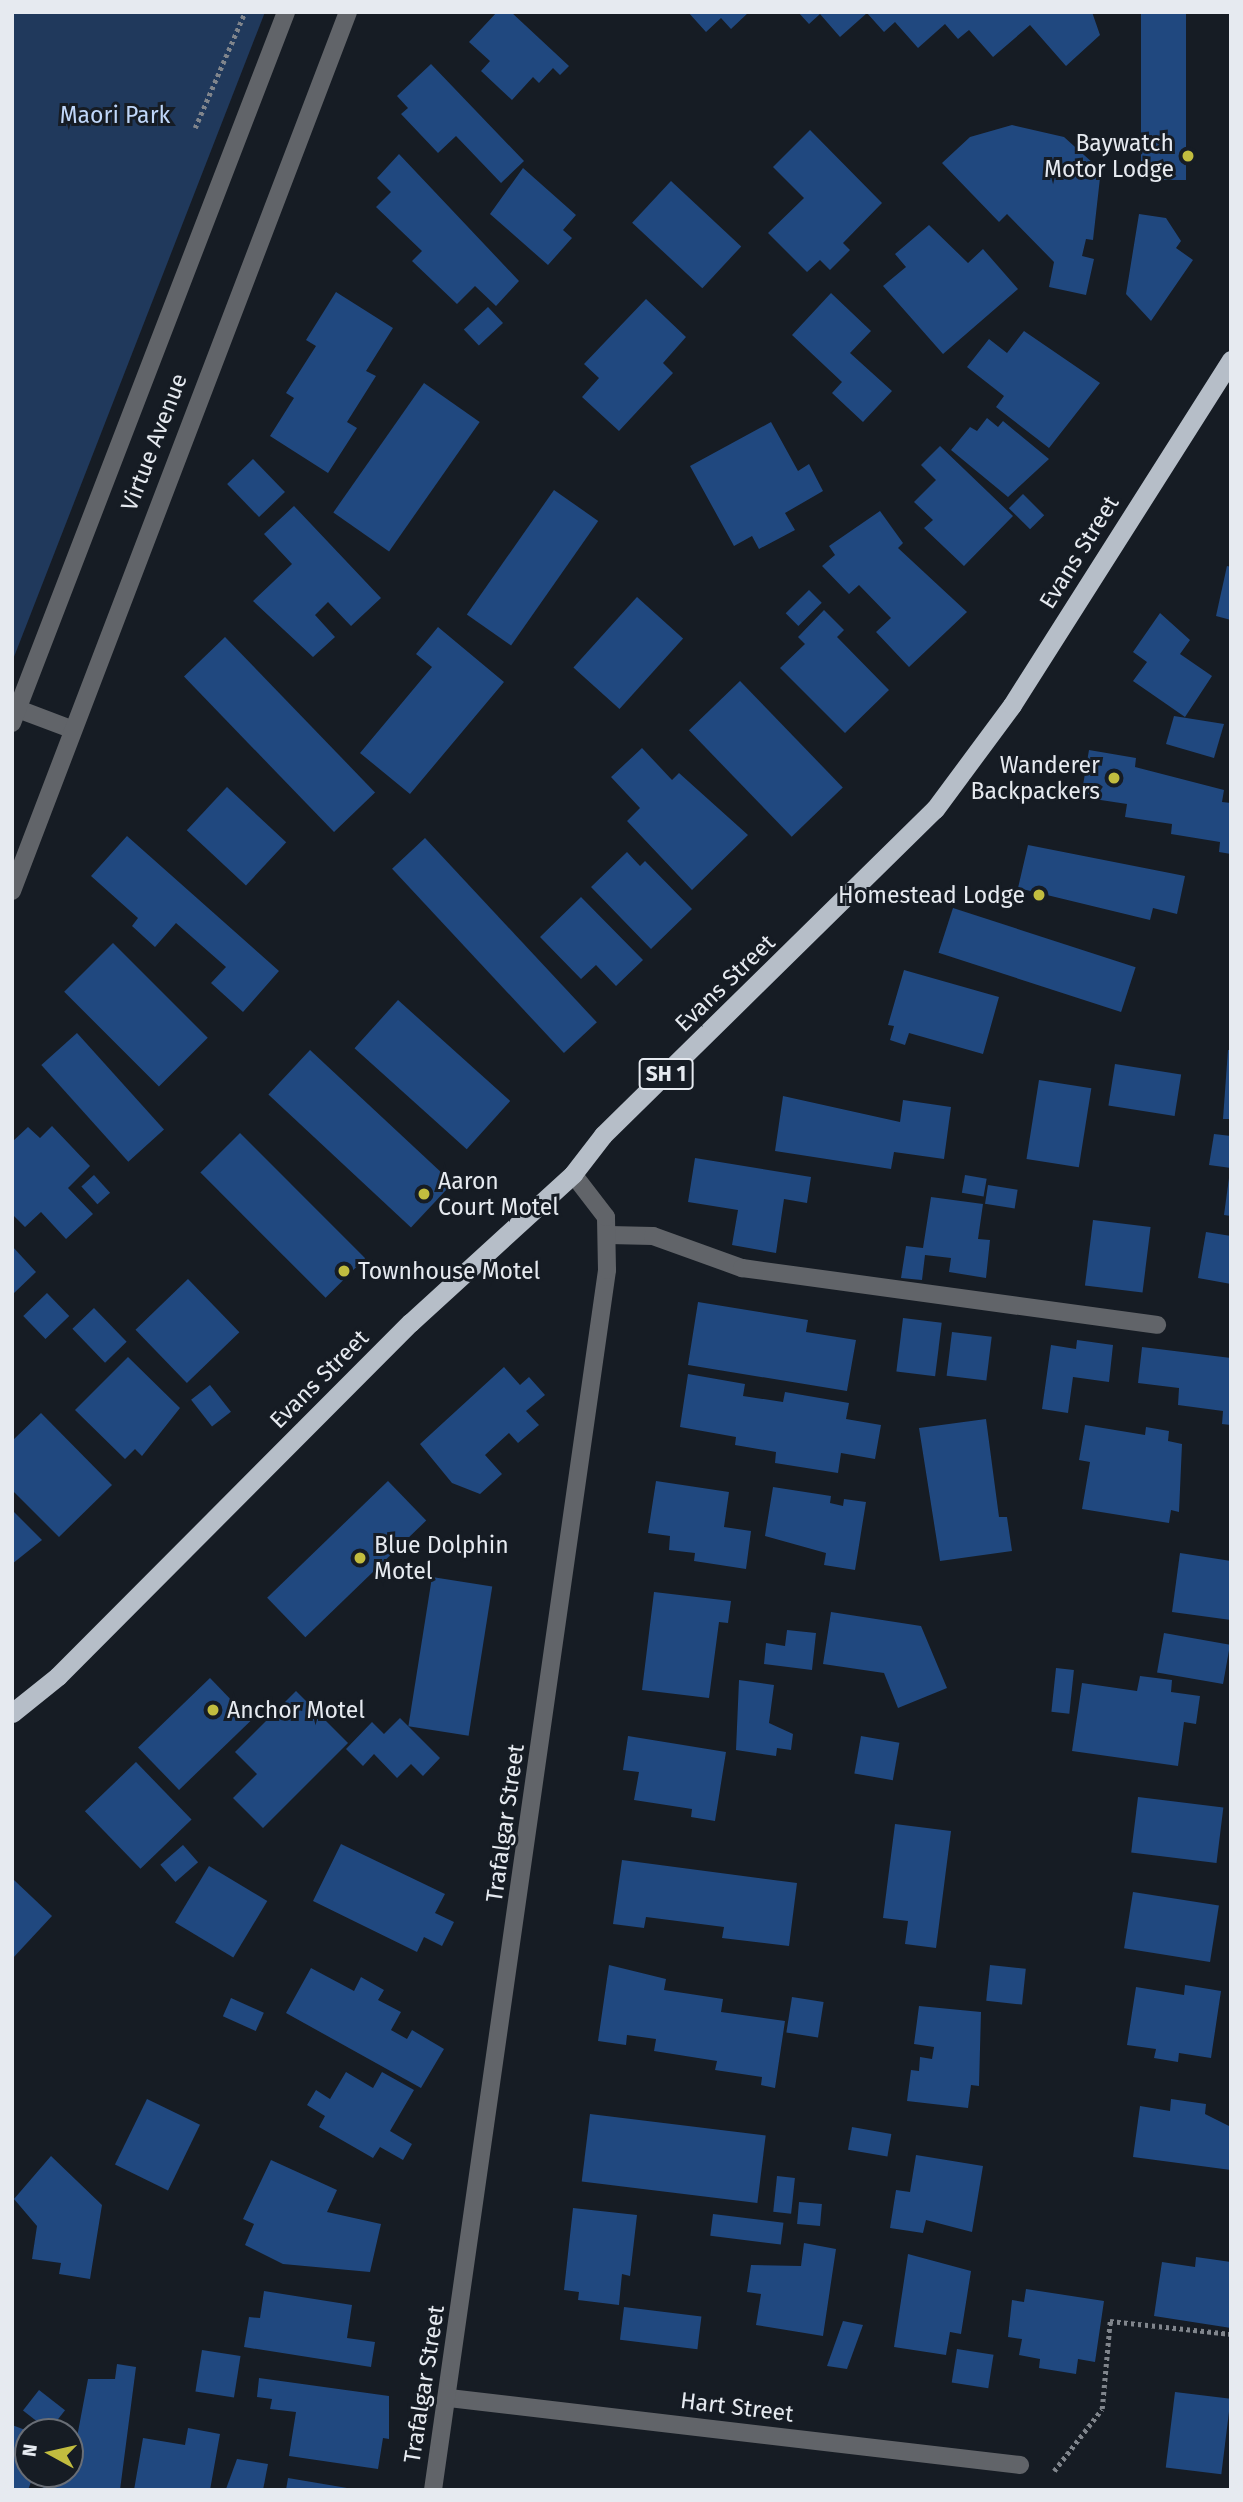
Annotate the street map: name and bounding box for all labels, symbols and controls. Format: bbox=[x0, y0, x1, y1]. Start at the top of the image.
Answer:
park label: Maori Park bbox=[60, 101, 170, 129]
place label: Baywatch Motor Lodge bbox=[1044, 129, 1174, 183]
marker: Baywatch Motor Lodge bbox=[1180, 148, 1196, 164]
street label: Virtue Avenue bbox=[115, 369, 193, 515]
street label: Evans Street bbox=[1033, 490, 1125, 614]
place label: Wanderer Backpackers bbox=[970, 751, 1100, 805]
marker: Wanderer Backpackers bbox=[1106, 770, 1122, 786]
place label: Homestead Lodge bbox=[838, 881, 1025, 909]
marker: Homestead Lodge bbox=[1031, 887, 1047, 903]
street label: Evans Street bbox=[669, 929, 781, 1037]
road number: SH 1 bbox=[638, 1056, 694, 1092]
place label: Aaron Court Motel bbox=[438, 1167, 559, 1221]
marker: Aaron Court Motel bbox=[416, 1186, 432, 1202]
place label: Townhouse Motel bbox=[358, 1257, 540, 1285]
marker: Townhouse Motel bbox=[336, 1263, 352, 1279]
street label: Evans Street bbox=[264, 1324, 374, 1434]
place label: Blue Dolphin Motel bbox=[374, 1531, 509, 1585]
marker: Blue Dolphin Motel bbox=[352, 1550, 368, 1566]
place label: Anchor Motel bbox=[227, 1696, 365, 1724]
marker: Anchor Motel bbox=[205, 1702, 221, 1718]
street label: Trafalgar Street bbox=[480, 1742, 530, 1904]
street label: Trafalgar Street bbox=[398, 2303, 450, 2465]
street label: Hart Street bbox=[679, 2386, 795, 2428]
north arrow bbox=[14, 2418, 84, 2488]
text: N bbox=[17, 2442, 42, 2458]

